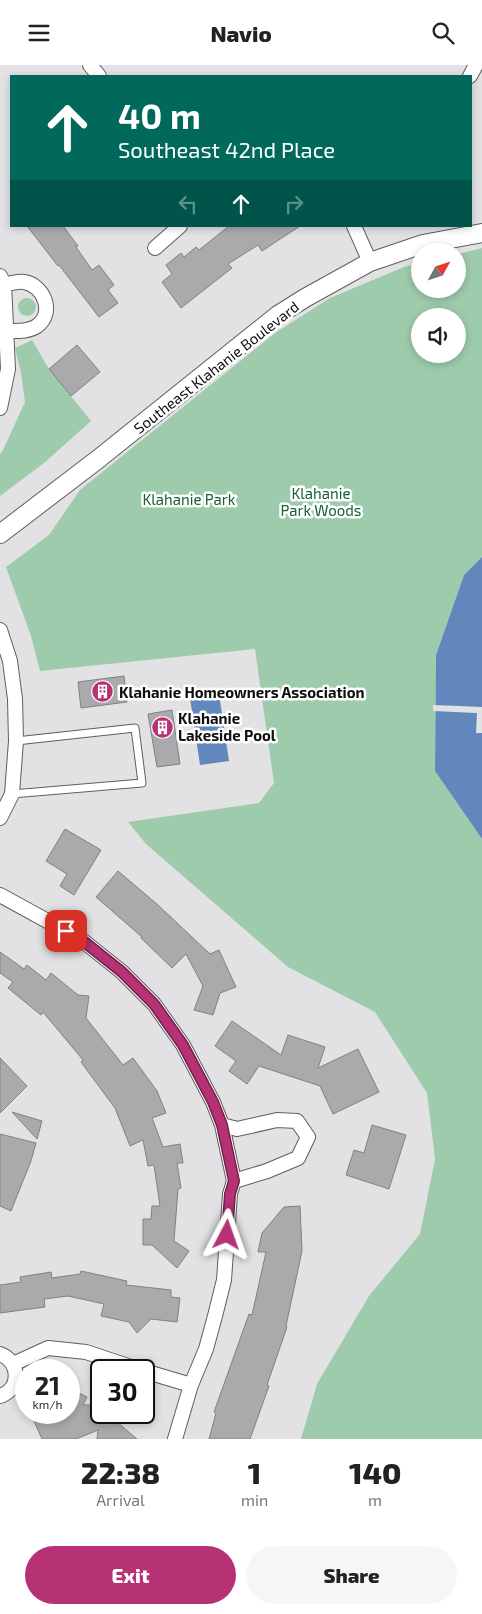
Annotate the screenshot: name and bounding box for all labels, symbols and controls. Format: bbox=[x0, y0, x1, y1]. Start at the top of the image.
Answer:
icon: menu bbox=[25, 19, 53, 47]
icon: search bbox=[429, 19, 457, 47]
text: Navio bbox=[210, 20, 272, 46]
text: 40 m bbox=[118, 94, 201, 136]
icon: ahead bbox=[35, 95, 100, 160]
text: Southeast 42nd Place bbox=[118, 136, 335, 162]
icon: left bbox=[174, 190, 202, 218]
icon: ahead bbox=[227, 190, 255, 218]
icon: right bbox=[280, 190, 308, 218]
north arrow bbox=[411, 243, 466, 297]
map controls bbox=[411, 243, 466, 363]
street label: Southeast Klahanie Boulevard bbox=[130, 297, 302, 437]
button: sound bbox=[411, 308, 466, 363]
park label: Klahanie Park Woods bbox=[281, 484, 361, 519]
park label: Klahanie Park bbox=[142, 490, 236, 508]
building icon: Klahanie Homeowners Association bbox=[91, 680, 115, 704]
place label: Klahanie Homeowners Association bbox=[119, 683, 365, 701]
place label: Klahanie Lakeside Pool bbox=[178, 709, 276, 744]
building icon: Klahanie Lakeside Pool bbox=[150, 715, 174, 739]
pin bbox=[45, 910, 87, 952]
icon: arrive bbox=[52, 917, 80, 945]
position arrow bbox=[200, 1208, 252, 1260]
speed limit sign: 30 bbox=[90, 1359, 155, 1424]
text: 21 bbox=[35, 1370, 60, 1400]
text: km/h bbox=[33, 1397, 62, 1411]
text: 22:38 bbox=[81, 1454, 160, 1490]
text: 1 bbox=[248, 1454, 261, 1490]
text: 140 bbox=[349, 1454, 401, 1490]
text: Arrival bbox=[96, 1490, 145, 1509]
text: min bbox=[241, 1490, 268, 1509]
text: m bbox=[368, 1490, 382, 1509]
button: Exit bbox=[25, 1546, 236, 1604]
button: Share bbox=[246, 1546, 457, 1604]

